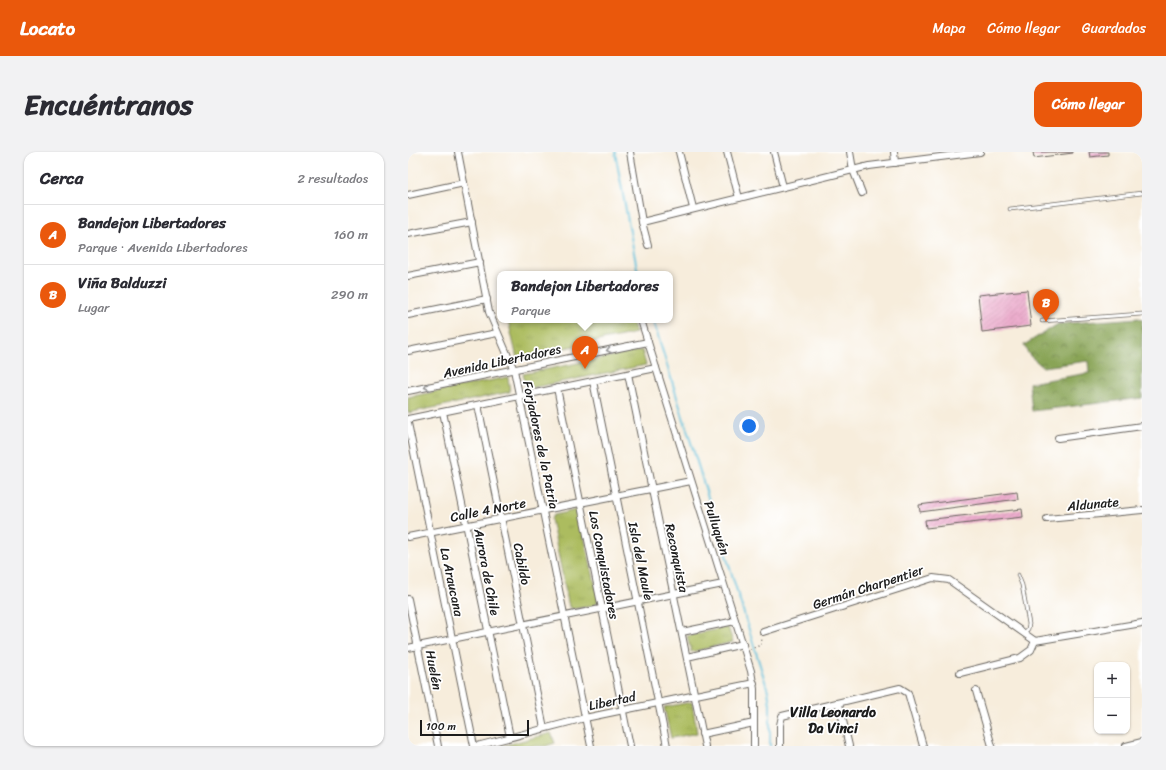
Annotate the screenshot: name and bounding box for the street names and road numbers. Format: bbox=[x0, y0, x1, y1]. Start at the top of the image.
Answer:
street label: Avenida Libertadores bbox=[440, 337, 564, 385]
street label: Forjadores de la Patria bbox=[516, 379, 566, 512]
street label: Aldunate bbox=[1065, 490, 1120, 518]
street label: Calle 4 Norte bbox=[448, 491, 528, 529]
street label: Pulluquén bbox=[697, 498, 737, 558]
street label: Los Conquistadores bbox=[582, 509, 626, 621]
street label: Isla del Maule bbox=[621, 519, 661, 603]
street label: Reconquista bbox=[659, 521, 696, 595]
street label: Aurora de Chile bbox=[467, 526, 507, 617]
street label: Cabildo bbox=[507, 541, 537, 588]
street label: La Araucana bbox=[433, 545, 471, 619]
street label: Germán Charpentier bbox=[809, 558, 927, 616]
street label: Huelén bbox=[419, 648, 449, 692]
street label: Libertad bbox=[586, 685, 639, 717]

